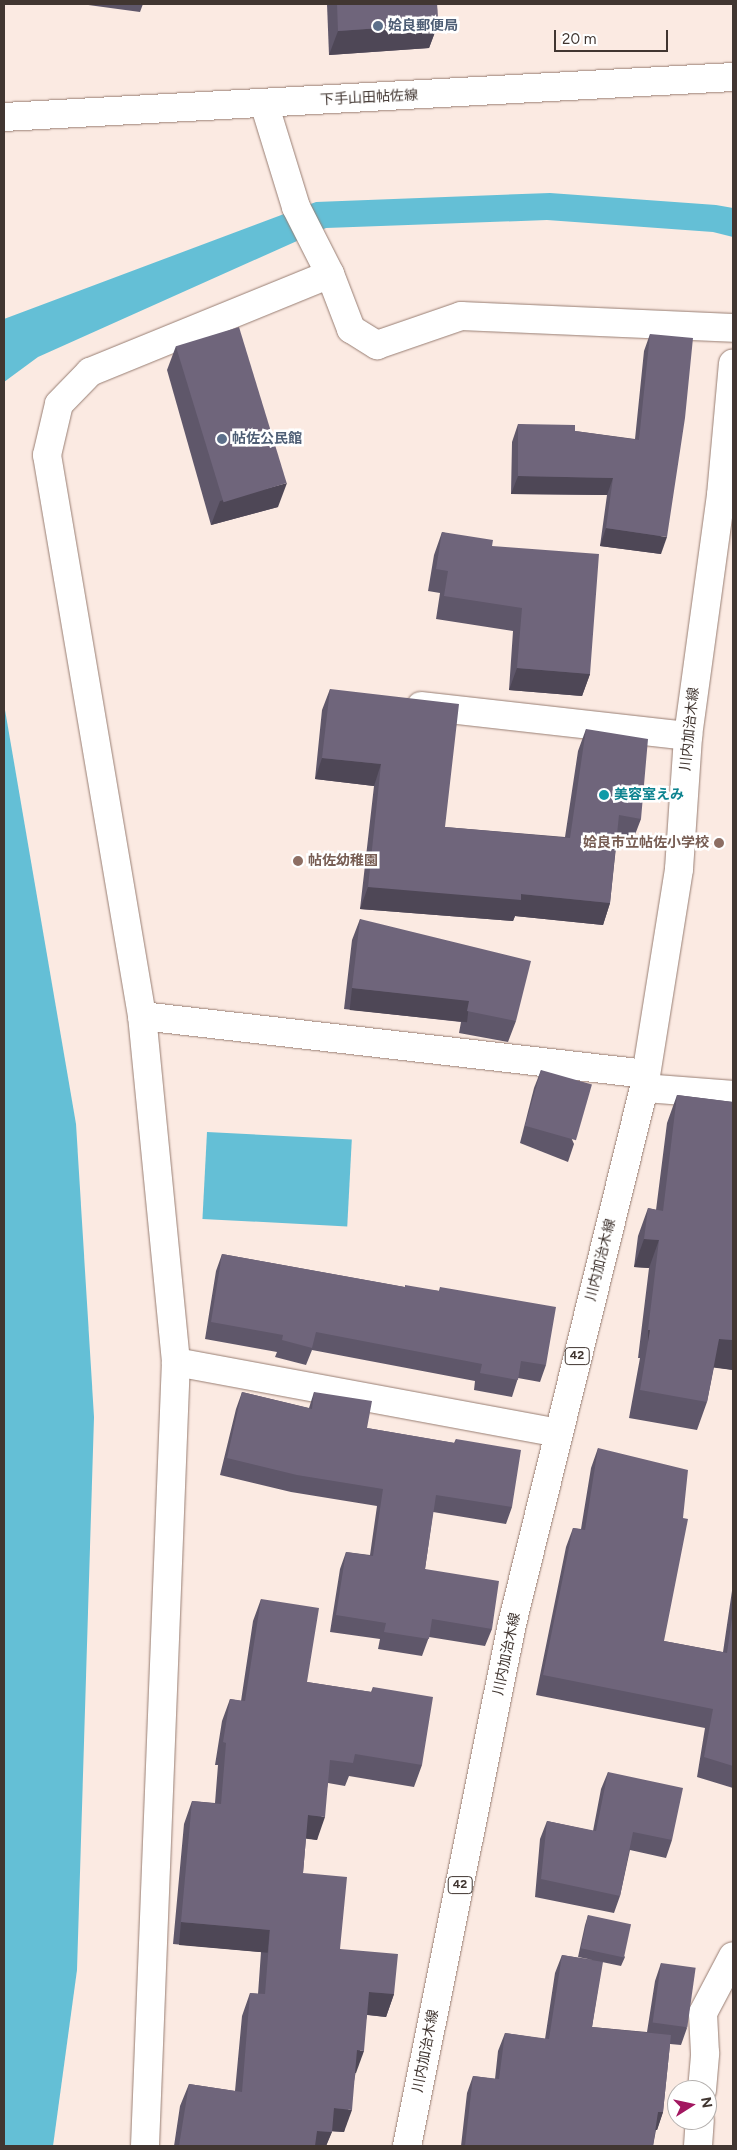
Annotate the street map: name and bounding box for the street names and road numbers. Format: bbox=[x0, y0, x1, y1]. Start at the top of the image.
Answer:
street label: 下手山田帖佐線 bbox=[320, 87, 418, 109]
street label: 川内加治木線 bbox=[677, 686, 703, 772]
street label: 川内加治木線 bbox=[583, 1217, 619, 1303]
road number: 42 bbox=[564, 1346, 590, 1365]
street label: 川内加治木線 bbox=[490, 1611, 524, 1697]
road number: 42 bbox=[448, 1876, 472, 1894]
street label: 川内加治木線 bbox=[410, 2008, 442, 2094]

